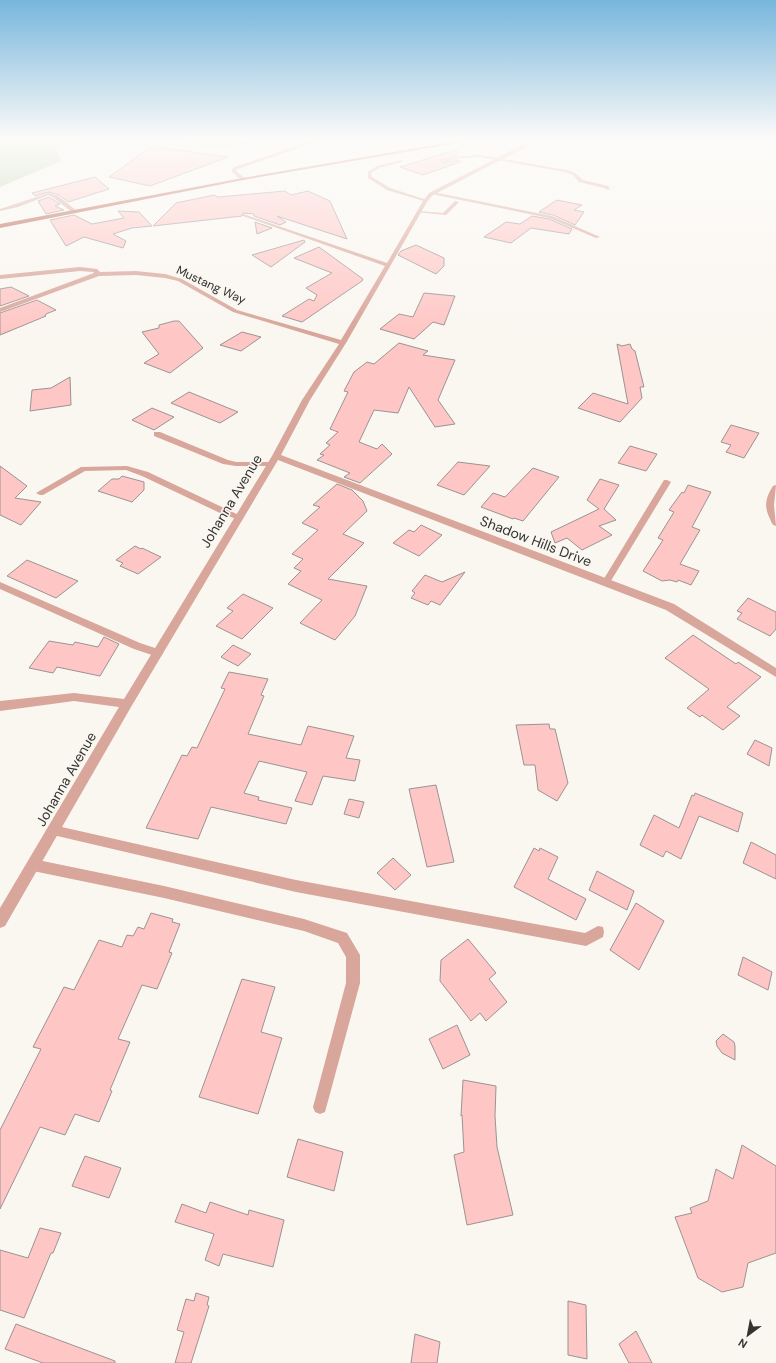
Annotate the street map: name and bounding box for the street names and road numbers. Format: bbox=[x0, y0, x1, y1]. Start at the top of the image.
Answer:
street label: Mustang Way bbox=[174, 262, 249, 308]
street label: Johanna Avenue bbox=[196, 451, 266, 551]
street label: Shadow Hills Drive bbox=[478, 511, 594, 571]
street label: Johanna Avenue bbox=[32, 729, 100, 829]

